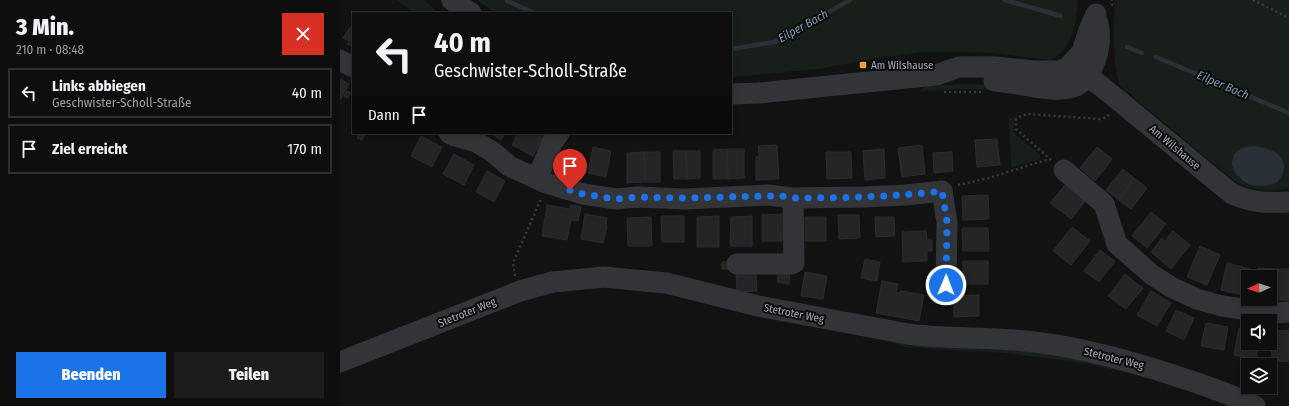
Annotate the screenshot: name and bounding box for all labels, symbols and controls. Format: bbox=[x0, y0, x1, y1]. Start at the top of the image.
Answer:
water label: Eilper Bach bbox=[776, 7, 830, 45]
text: 3 Min. bbox=[16, 13, 74, 41]
button: close bbox=[282, 13, 324, 55]
text: 40 m bbox=[434, 26, 491, 59]
icon: left bbox=[368, 28, 420, 80]
text: 210 m · 08:48 bbox=[16, 42, 84, 57]
place label: Am Wilshause bbox=[871, 59, 934, 72]
text: Geschwister-Scholl-Straße bbox=[434, 60, 627, 82]
marker: Am Wilshause bbox=[858, 60, 868, 70]
water label: Eilper Bach bbox=[1195, 68, 1251, 102]
text: Links abbiegen bbox=[52, 77, 146, 95]
icon: left bbox=[18, 82, 40, 104]
text: 40 m bbox=[292, 84, 322, 102]
text: Geschwister-Scholl-Straße bbox=[52, 95, 191, 110]
icon: arrive bbox=[408, 104, 430, 126]
text: Dann bbox=[368, 106, 400, 124]
street label: Am Wilshause bbox=[1147, 122, 1203, 172]
icon: arrive bbox=[18, 138, 40, 160]
text: Ziel erreicht bbox=[52, 140, 127, 158]
text: 170 m bbox=[287, 140, 322, 158]
pin bbox=[553, 149, 587, 190]
icon: arrive bbox=[559, 155, 581, 177]
position arrow bbox=[925, 264, 967, 306]
north arrow bbox=[1241, 270, 1277, 306]
map controls bbox=[1241, 270, 1277, 394]
street label: Stetroter Weg bbox=[436, 295, 499, 330]
street label: Stetroter Weg bbox=[763, 301, 826, 326]
button: sound bbox=[1241, 314, 1277, 350]
street label: Stetroter Weg bbox=[1083, 345, 1146, 372]
button: Beenden bbox=[16, 352, 166, 398]
button: Teilen bbox=[174, 352, 324, 398]
button: layers bbox=[1241, 358, 1277, 394]

